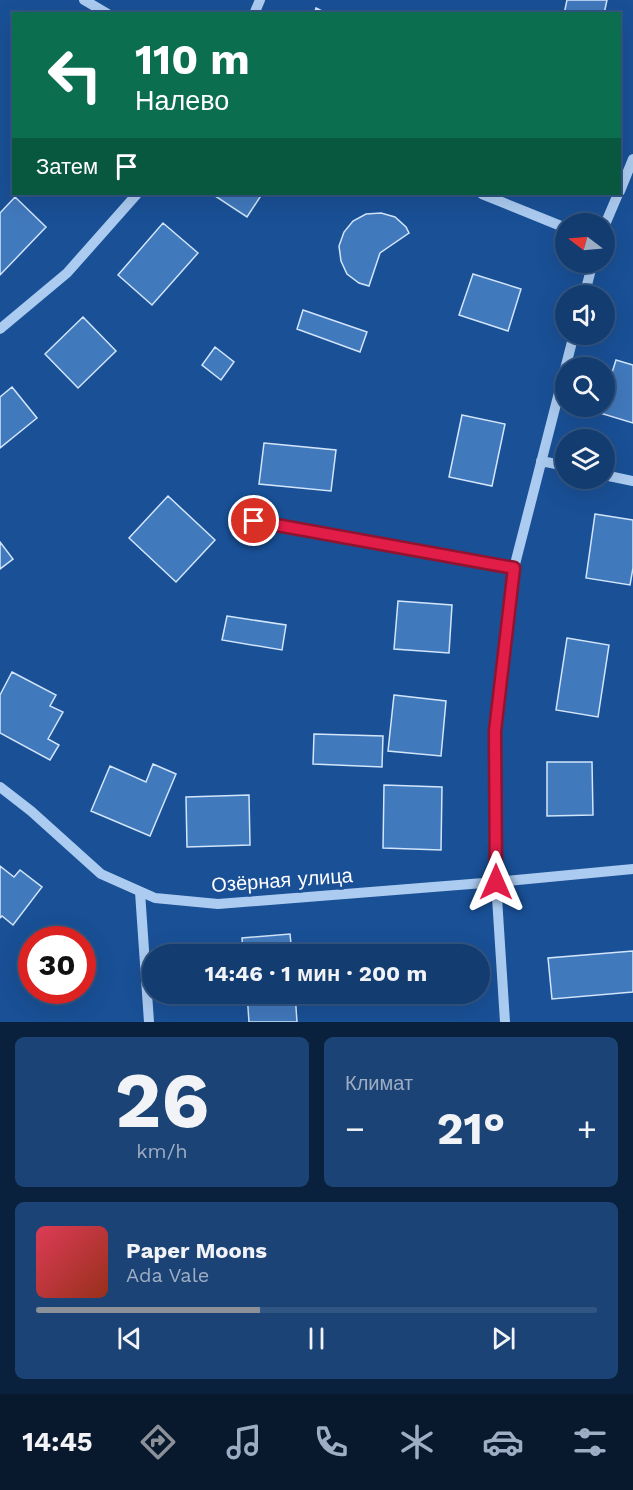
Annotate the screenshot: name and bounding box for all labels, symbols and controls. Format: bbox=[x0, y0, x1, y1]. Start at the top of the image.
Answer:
text: 110 m bbox=[135, 35, 250, 84]
icon: left bbox=[36, 36, 114, 114]
text: Налево bbox=[135, 85, 229, 117]
icon: arrive bbox=[110, 150, 143, 183]
text: Затем bbox=[36, 154, 98, 179]
north arrow bbox=[555, 213, 615, 273]
map controls bbox=[555, 213, 615, 489]
button: sound bbox=[555, 285, 615, 345]
button: search bbox=[555, 357, 615, 417]
button: layers bbox=[555, 429, 615, 489]
pin bbox=[228, 495, 279, 546]
icon: arrive bbox=[237, 504, 270, 537]
position arrow bbox=[464, 850, 528, 914]
street label: Озёрная улица bbox=[210, 863, 354, 897]
speed limit sign: 30 bbox=[18, 926, 96, 1004]
text: 14:46 · 1 мин · 200 m bbox=[205, 961, 427, 986]
text: 26 bbox=[115, 1054, 209, 1146]
text: Климат bbox=[345, 1071, 413, 1095]
text: 21° bbox=[437, 1102, 505, 1155]
text: − bbox=[345, 1109, 365, 1148]
text: + bbox=[577, 1109, 597, 1148]
text: km/h bbox=[136, 1139, 188, 1163]
text: Paper Moons bbox=[126, 1238, 267, 1263]
text: Ada Vale bbox=[126, 1263, 209, 1287]
icon: previous bbox=[113, 1322, 146, 1355]
icon: pause bbox=[300, 1322, 333, 1355]
icon: next bbox=[487, 1322, 520, 1355]
icon: directions bbox=[137, 1421, 179, 1463]
icon: music bbox=[223, 1421, 265, 1463]
icon: phone bbox=[310, 1421, 352, 1463]
icon: climate bbox=[396, 1421, 438, 1463]
icon: car bbox=[482, 1421, 524, 1463]
icon: filters bbox=[569, 1421, 611, 1463]
text: 14:45 bbox=[22, 1426, 93, 1458]

